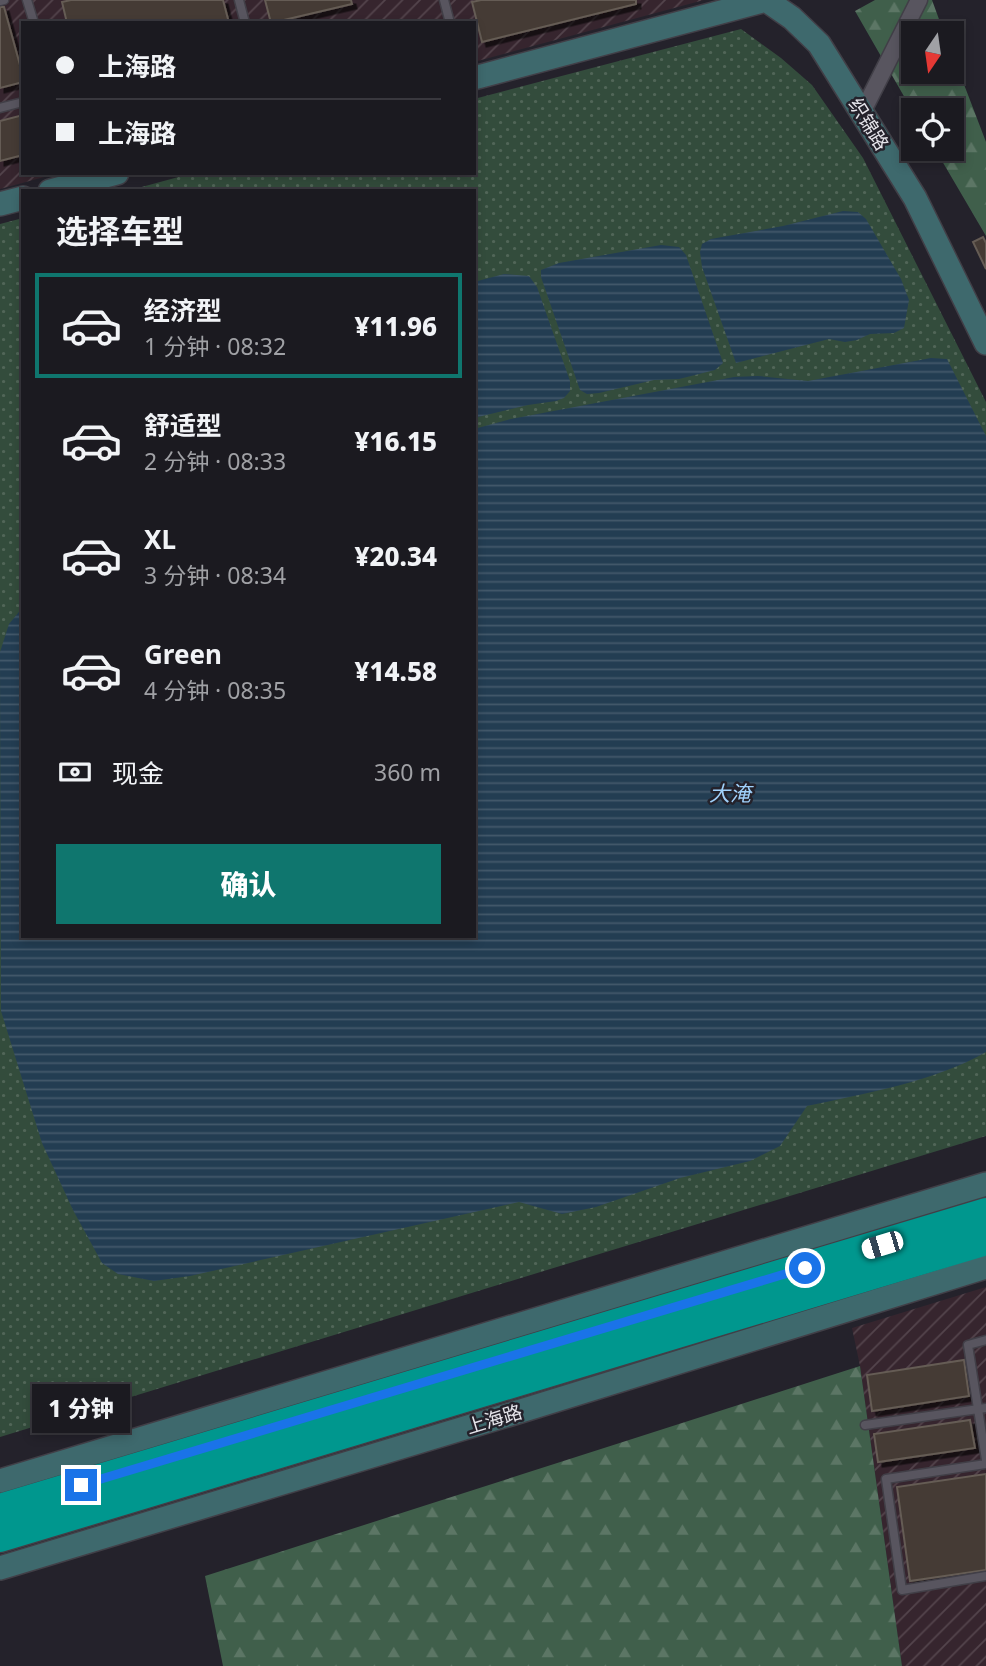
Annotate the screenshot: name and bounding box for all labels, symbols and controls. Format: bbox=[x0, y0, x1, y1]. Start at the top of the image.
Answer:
north arrow bbox=[901, 21, 964, 84]
map controls bbox=[901, 21, 964, 161]
text: 上海路 bbox=[98, 48, 176, 84]
street label: 织锦路 bbox=[843, 93, 895, 155]
button: locate bbox=[901, 98, 964, 161]
text: 上海路 bbox=[98, 115, 176, 151]
text: 选择车型 bbox=[56, 209, 184, 252]
text: 经济型 bbox=[144, 292, 222, 328]
icon: car bbox=[60, 294, 123, 357]
text: ¥11.96 bbox=[354, 308, 437, 344]
text: 1 分钟 · 08:32 bbox=[144, 330, 286, 362]
text: 舒适型 bbox=[144, 407, 222, 443]
icon: car bbox=[60, 409, 123, 472]
text: ¥16.15 bbox=[354, 423, 437, 459]
text: 2 分钟 · 08:33 bbox=[144, 445, 286, 477]
text: XL bbox=[144, 521, 176, 557]
icon: car bbox=[60, 524, 123, 587]
text: ¥20.34 bbox=[354, 538, 437, 574]
text: 3 分钟 · 08:34 bbox=[144, 559, 286, 591]
text: Green bbox=[144, 636, 222, 672]
icon: car bbox=[60, 639, 123, 702]
text: ¥14.58 bbox=[354, 653, 437, 689]
text: 4 分钟 · 08:35 bbox=[144, 674, 286, 706]
icon: cash bbox=[56, 753, 94, 791]
text: 现金 bbox=[112, 755, 164, 791]
text: 360 m bbox=[374, 756, 441, 788]
water label: 大淹 bbox=[709, 779, 754, 807]
button: 确认 bbox=[56, 844, 441, 924]
car bbox=[859, 1229, 906, 1261]
route start bbox=[789, 1252, 821, 1284]
callout: 1 分钟 bbox=[32, 1384, 130, 1432]
text: 1 分钟 bbox=[48, 1392, 114, 1424]
street label: 上海路 bbox=[463, 1398, 525, 1440]
route end bbox=[65, 1469, 97, 1501]

